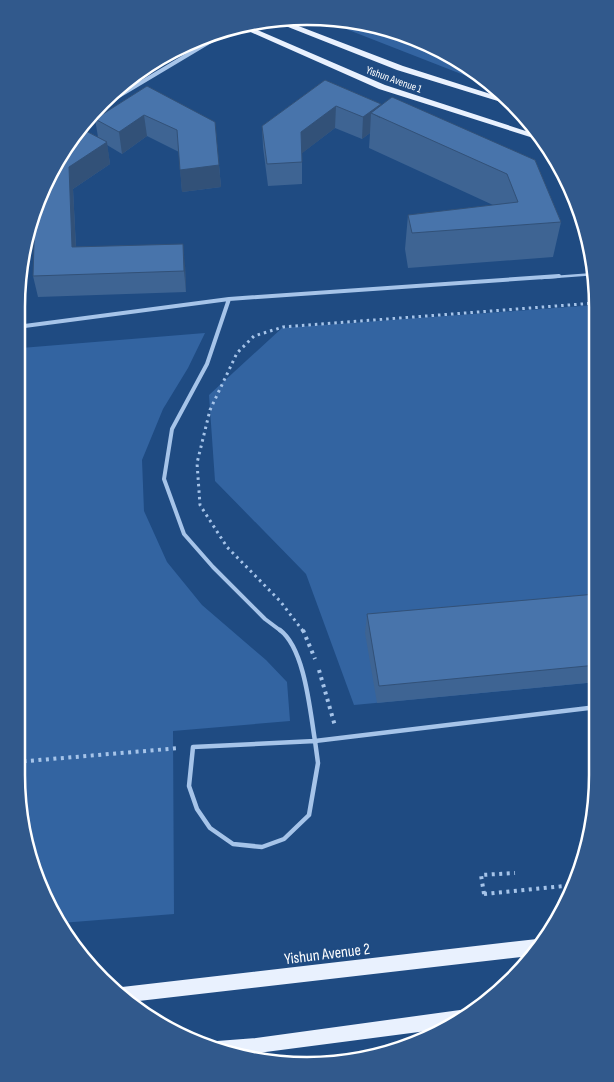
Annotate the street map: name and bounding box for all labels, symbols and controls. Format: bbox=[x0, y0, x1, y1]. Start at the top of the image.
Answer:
street label: Yishun Avenue 1 bbox=[364, 63, 424, 96]
street label: Yishun Avenue 2 bbox=[283, 940, 371, 969]

